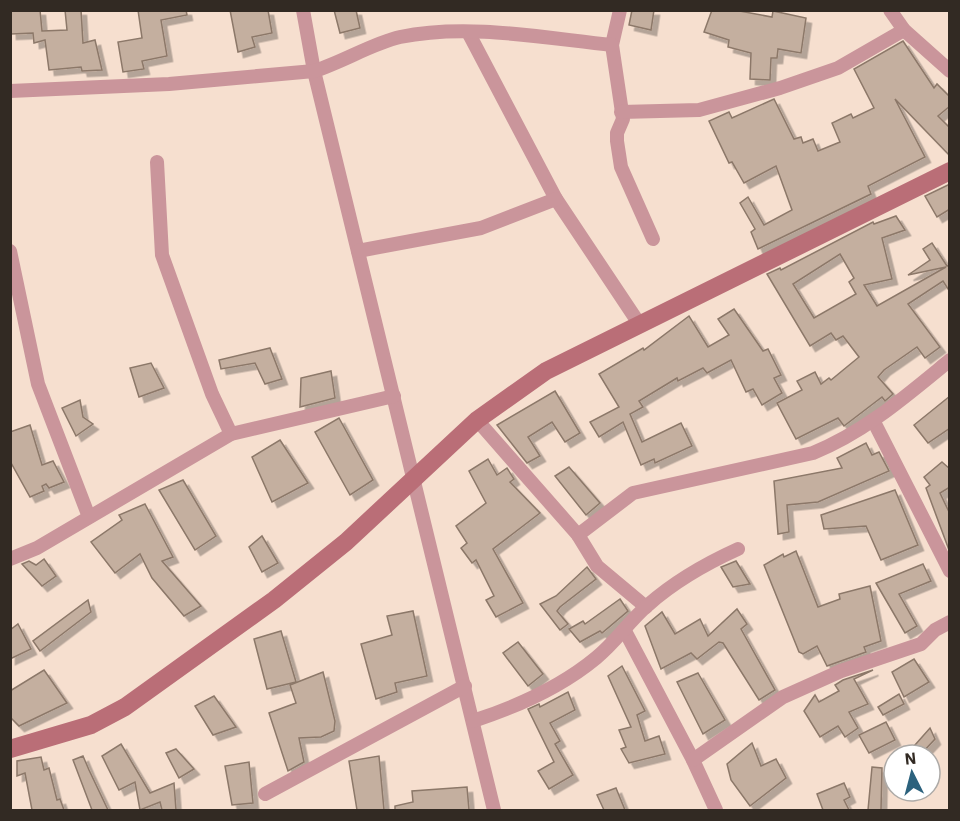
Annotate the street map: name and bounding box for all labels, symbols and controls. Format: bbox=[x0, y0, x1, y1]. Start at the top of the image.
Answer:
north arrow bbox=[882, 743, 942, 803]
text: N bbox=[904, 748, 917, 769]

